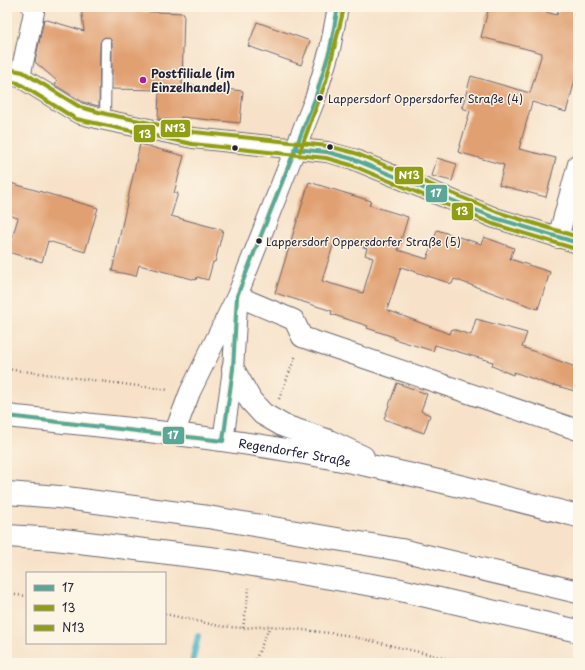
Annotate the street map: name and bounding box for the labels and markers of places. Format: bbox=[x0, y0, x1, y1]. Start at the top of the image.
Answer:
place label: Postfiliale (im Einzelhandel) bbox=[151, 64, 235, 96]
marker: Postfiliale (im Einzelhandel) bbox=[138, 75, 148, 85]
place label: Lappersdorf Oppersdorfer Straße (4) bbox=[328, 90, 523, 107]
marker: Lappersdorf Oppersdorfer Straße (4) bbox=[315, 93, 325, 103]
unlabelled marker bbox=[325, 142, 335, 152]
unlabelled marker bbox=[230, 143, 240, 153]
place label: Lappersdorf Oppersdorfer Straße (5) bbox=[266, 233, 461, 250]
marker: Lappersdorf Oppersdorfer Straße (5) bbox=[254, 236, 264, 246]

